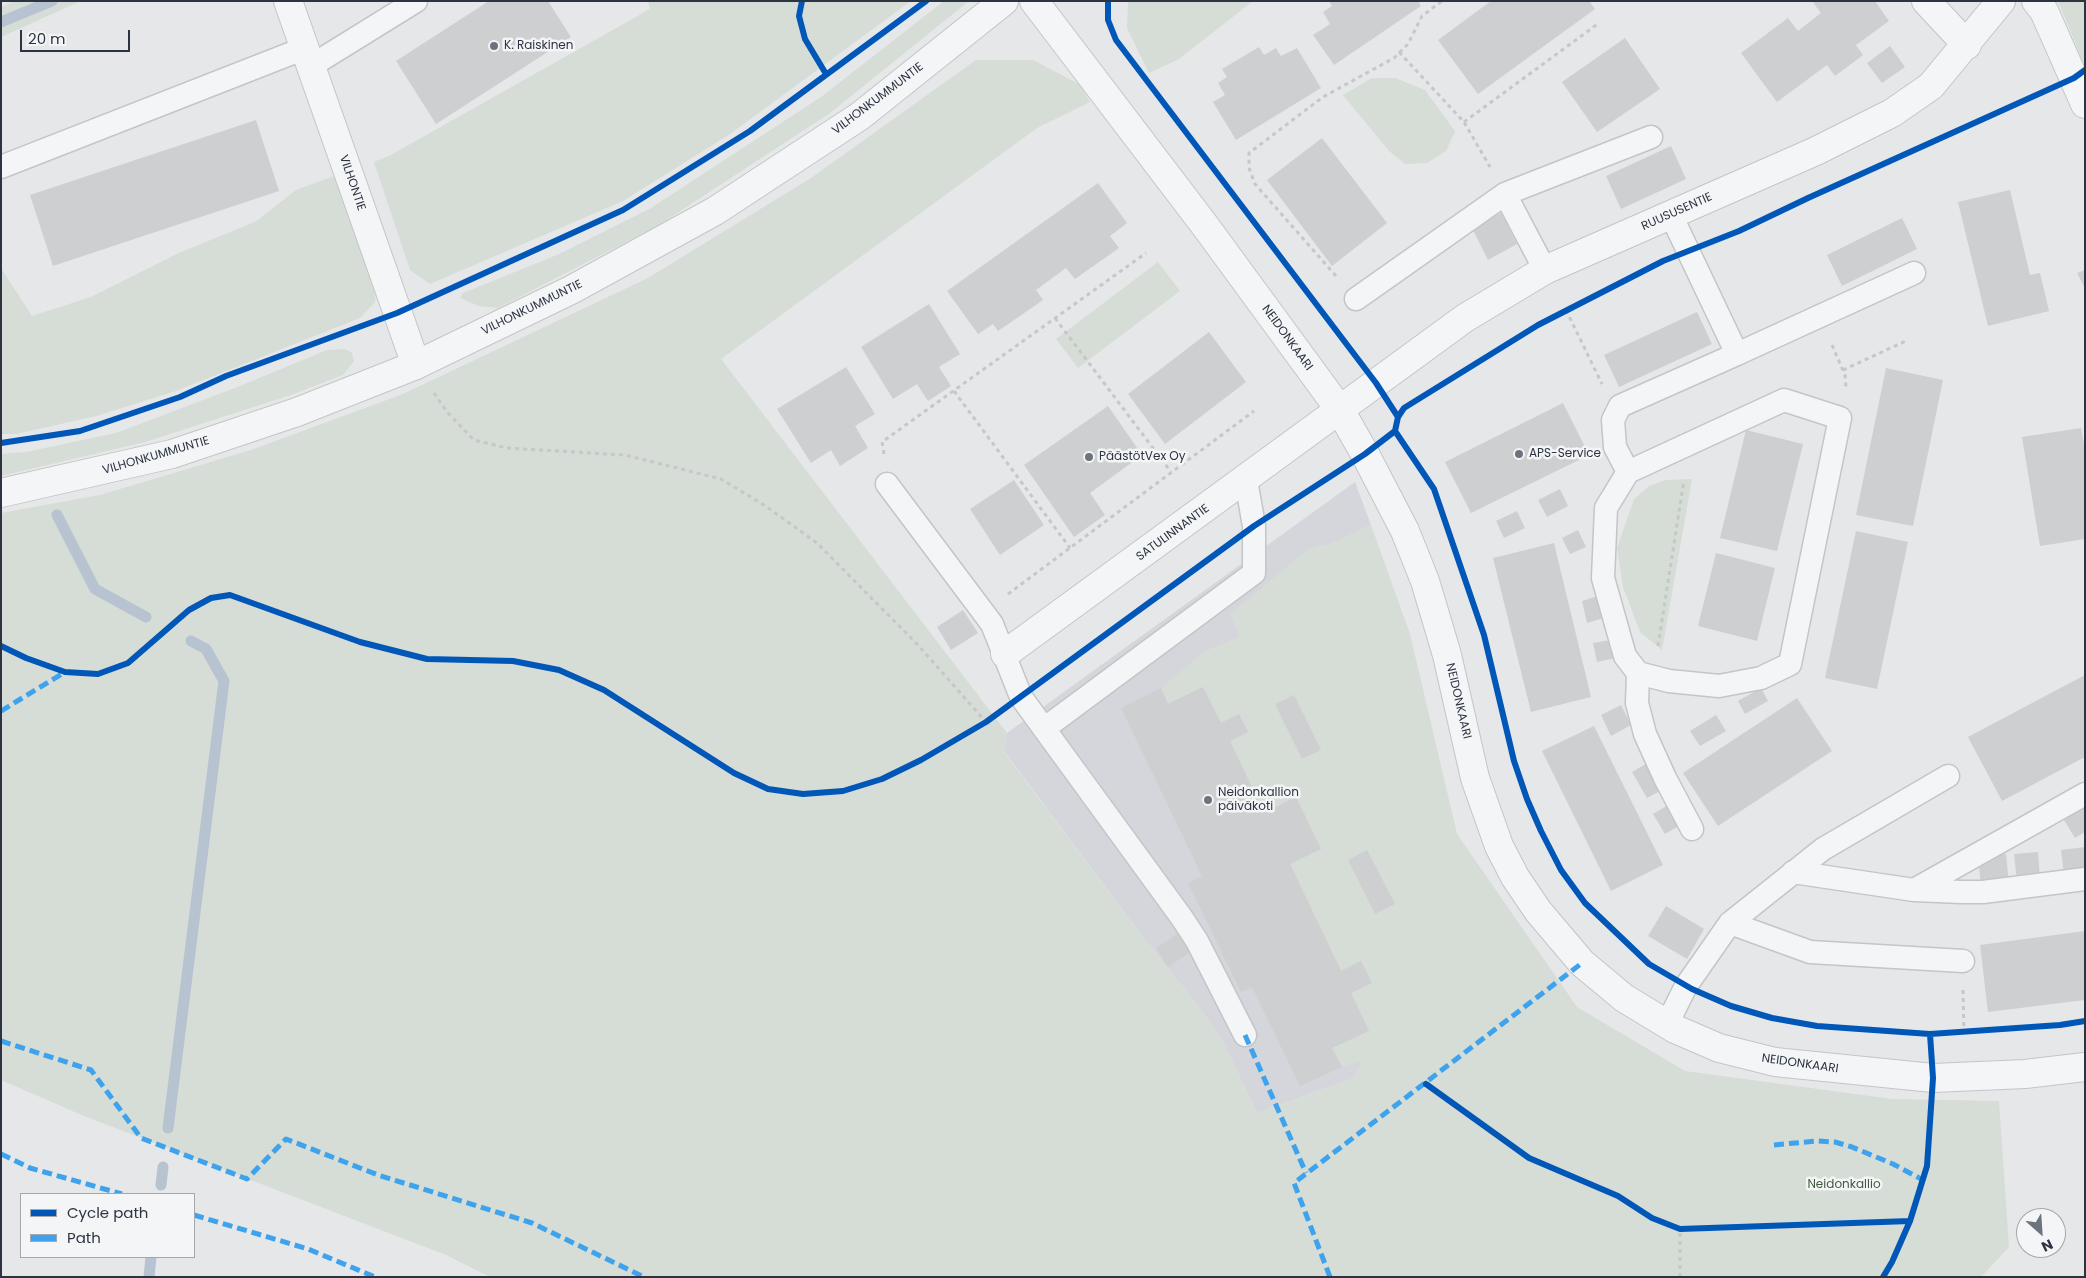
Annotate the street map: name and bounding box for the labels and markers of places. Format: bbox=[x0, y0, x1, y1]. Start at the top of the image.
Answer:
place label: K. Raiskinen bbox=[504, 39, 573, 53]
marker: K. Raiskinen bbox=[488, 40, 500, 52]
place label: APS-Service bbox=[1529, 447, 1601, 461]
marker: APS-Service bbox=[1513, 448, 1525, 460]
place label: PäästötVex Oy bbox=[1099, 450, 1186, 464]
marker: PäästötVex Oy bbox=[1083, 451, 1095, 463]
place label: Neidonkallion päiväkoti bbox=[1218, 786, 1299, 814]
marker: Neidonkallion päiväkoti bbox=[1202, 794, 1214, 806]

